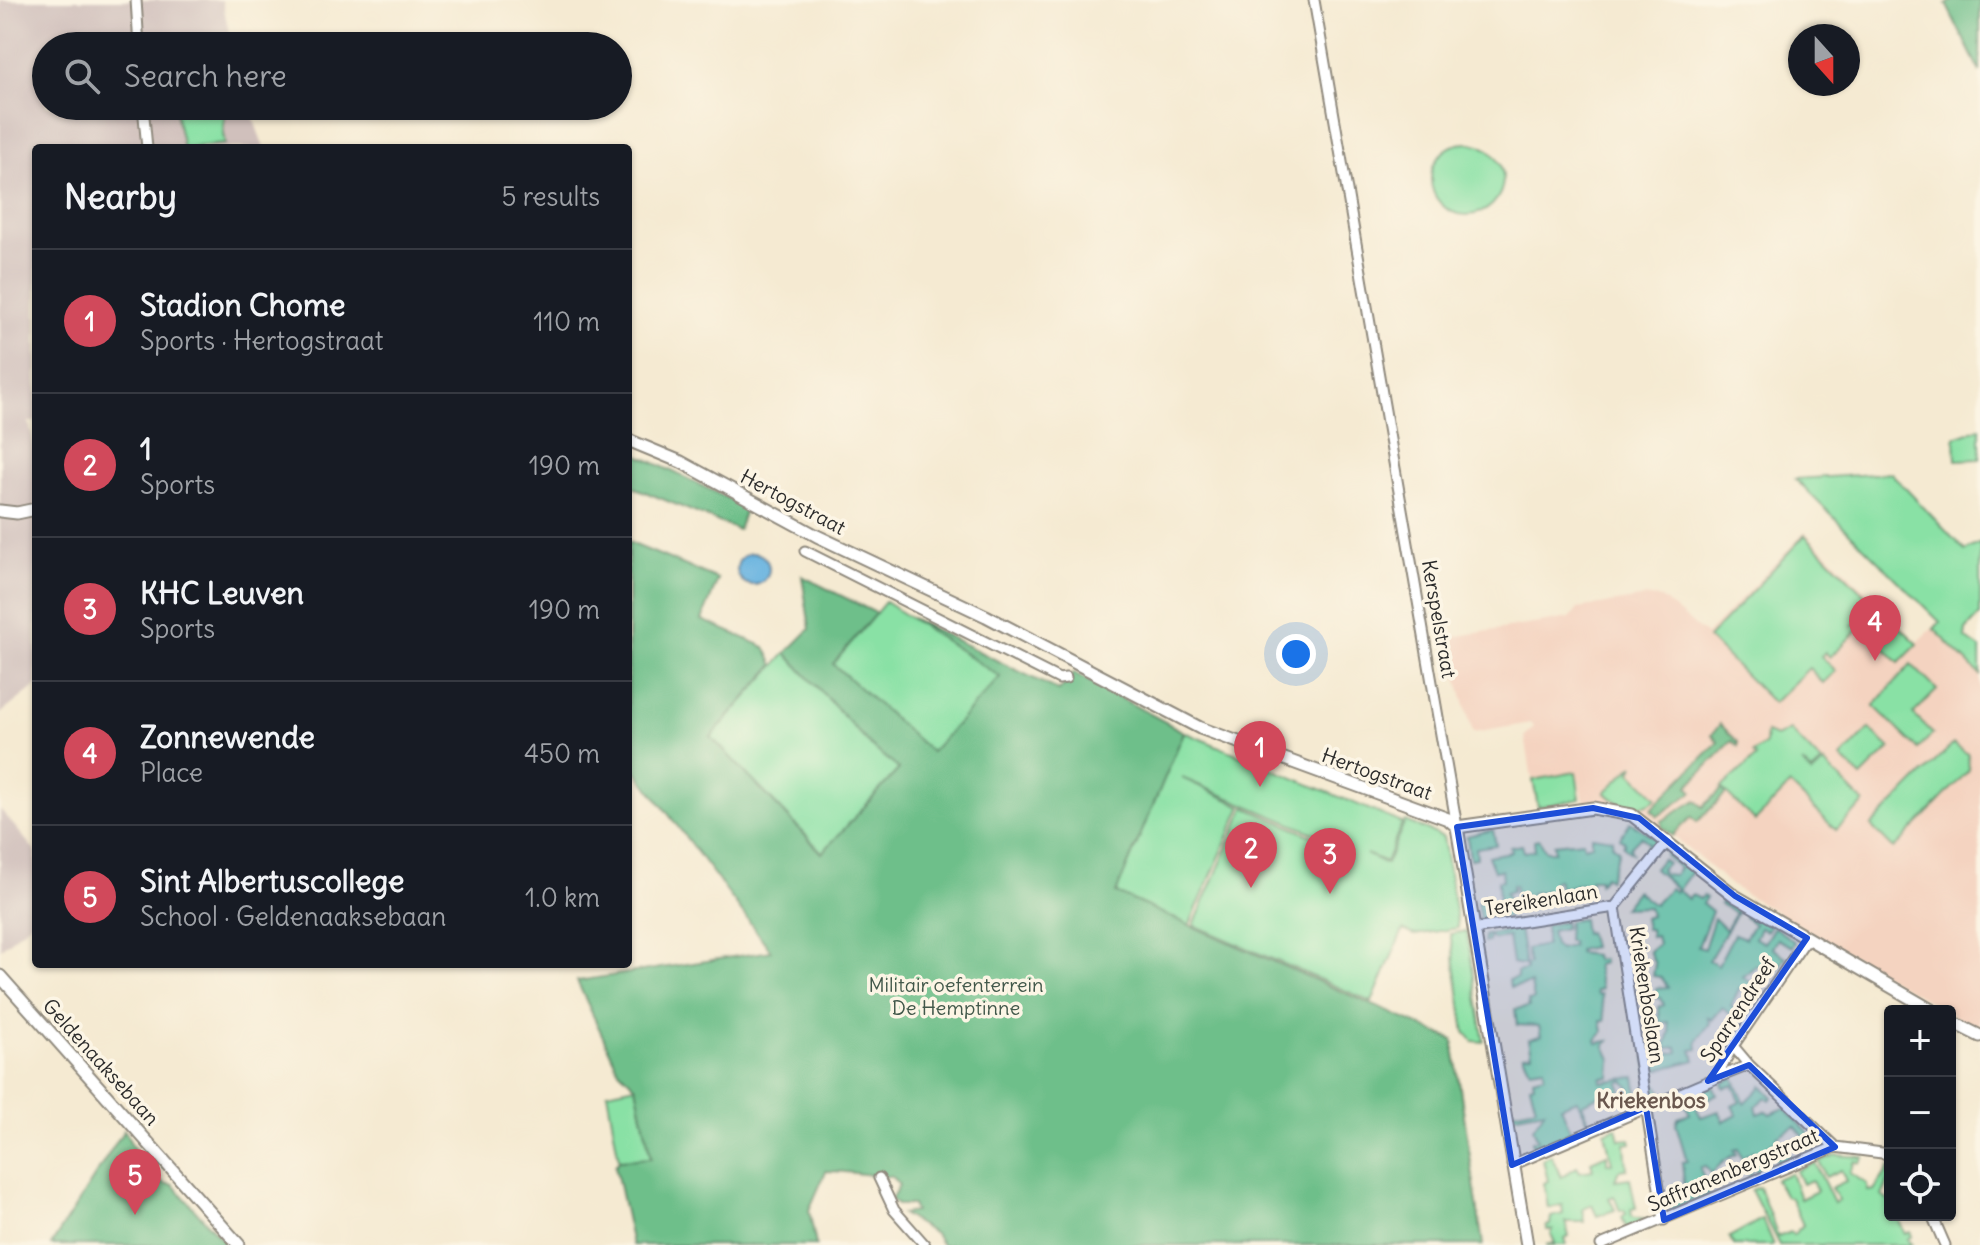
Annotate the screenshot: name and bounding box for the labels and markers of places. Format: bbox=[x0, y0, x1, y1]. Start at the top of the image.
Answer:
pin: 4 bbox=[1849, 595, 1901, 661]
pin: 1 bbox=[1234, 721, 1286, 787]
pin: 2 bbox=[1225, 822, 1277, 888]
pin: 3 bbox=[1304, 828, 1356, 894]
pin: 5 bbox=[109, 1149, 161, 1215]

